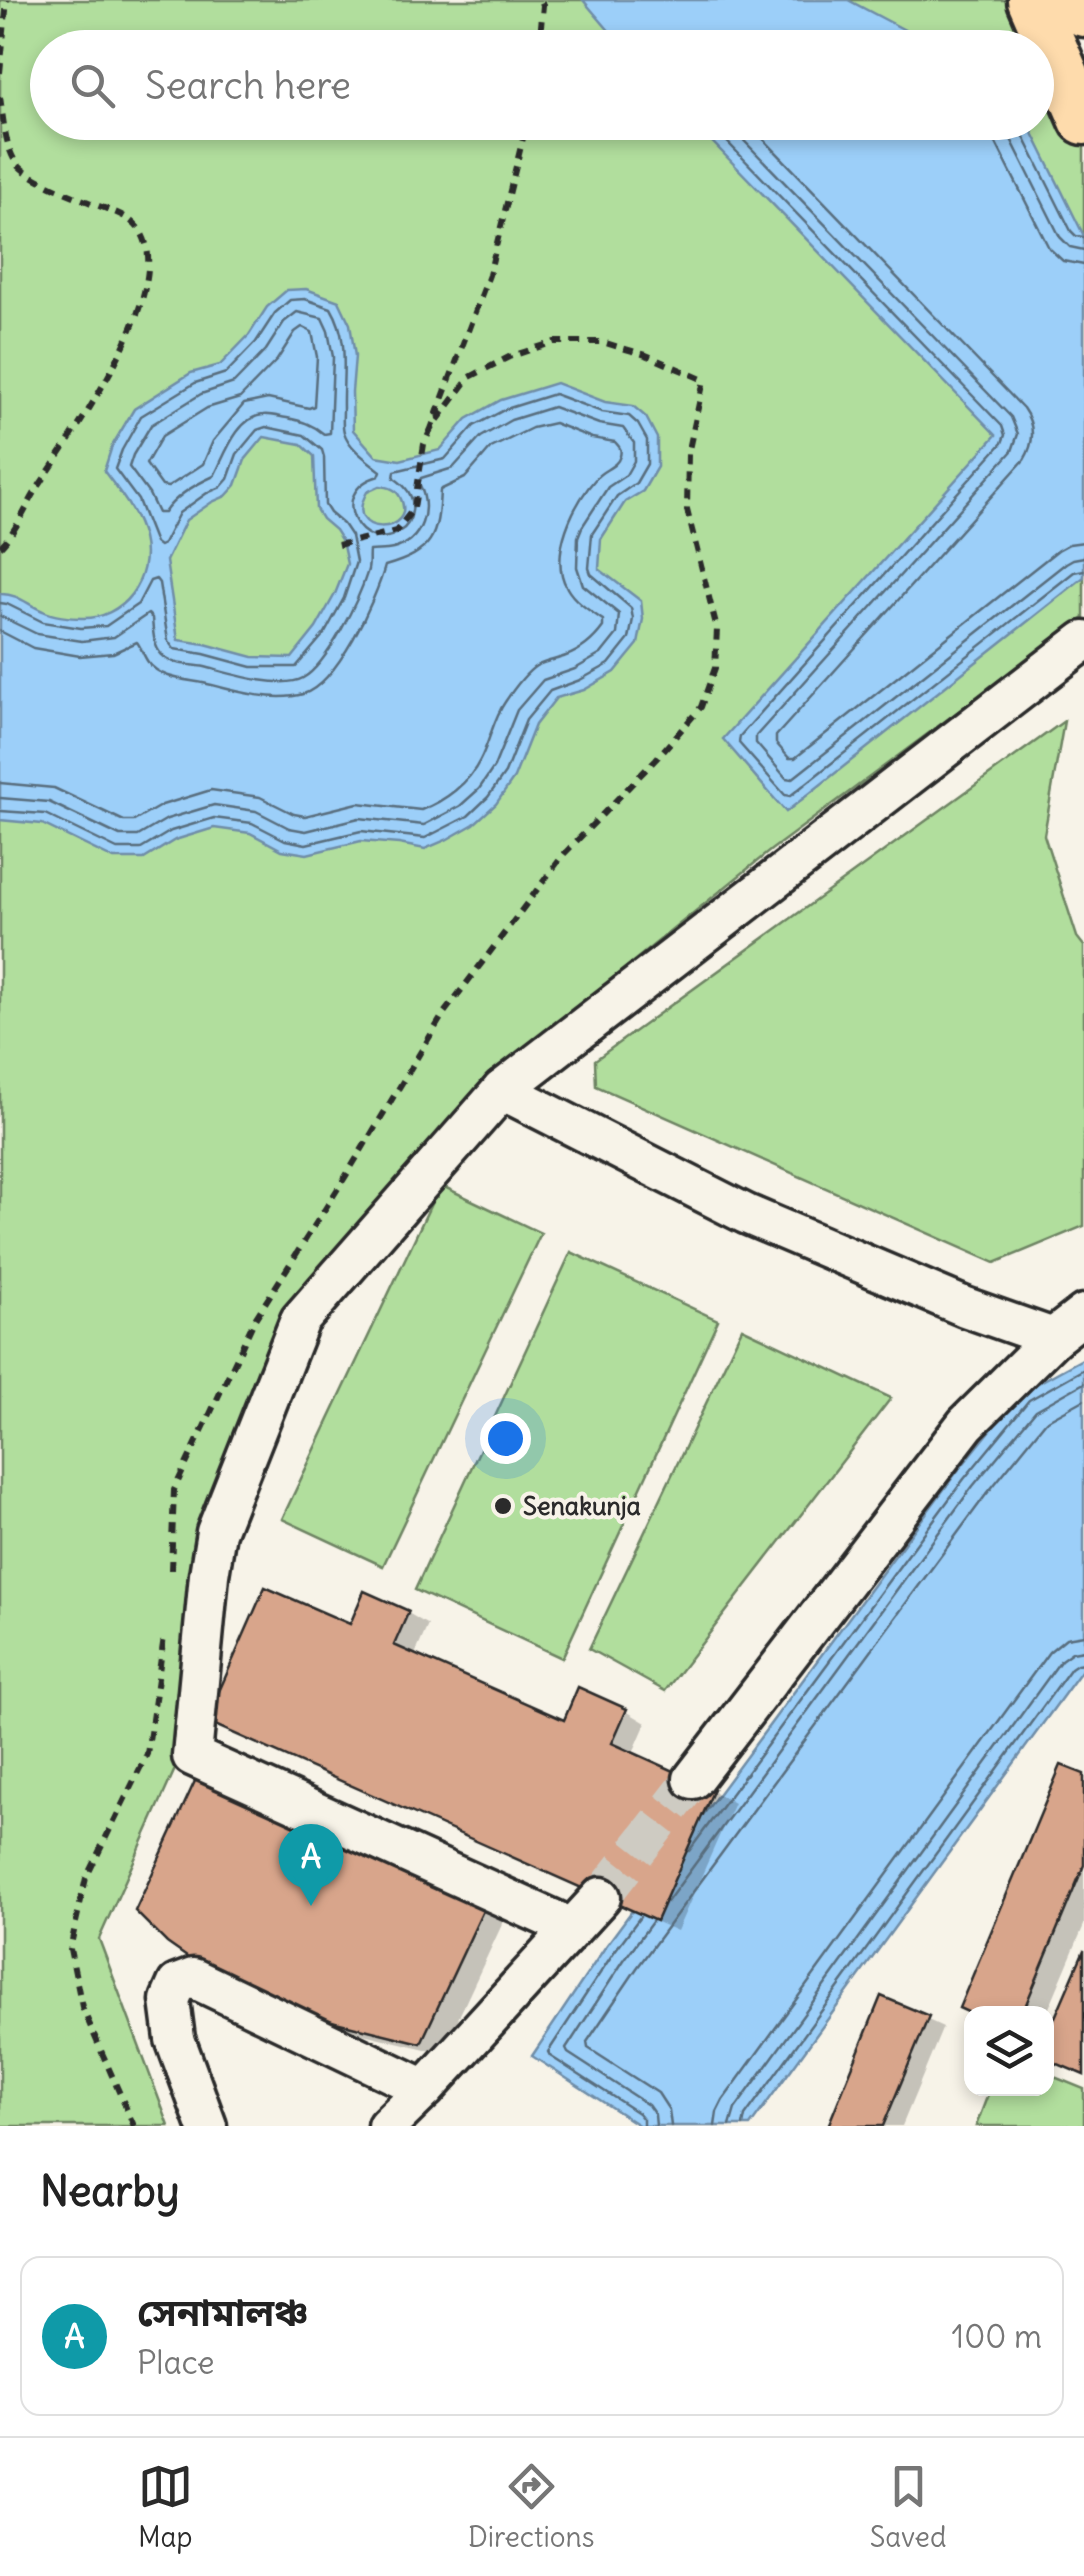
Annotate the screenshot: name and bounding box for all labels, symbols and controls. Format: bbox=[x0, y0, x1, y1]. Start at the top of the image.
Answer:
search box bbox=[30, 30, 1054, 140]
icon: search bbox=[65, 58, 120, 113]
text: Search here bbox=[145, 62, 351, 109]
your location bbox=[480, 1413, 531, 1464]
place label: Senakunja bbox=[523, 1490, 641, 1522]
marker: Senakunja bbox=[492, 1495, 514, 1517]
pin: A bbox=[278, 1824, 344, 1906]
map controls bbox=[964, 2006, 1054, 2096]
button: layers bbox=[964, 2006, 1054, 2096]
text: Nearby bbox=[40, 2165, 179, 2217]
text: সেনামালঞ্চ bbox=[137, 2289, 308, 2336]
text: A bbox=[64, 2316, 85, 2357]
text: 100 m bbox=[952, 2316, 1042, 2357]
text: Place bbox=[137, 2342, 214, 2383]
tab: Map bbox=[138, 2459, 193, 2555]
tab: Directions bbox=[468, 2459, 594, 2555]
tab: Saved bbox=[870, 2459, 946, 2555]

